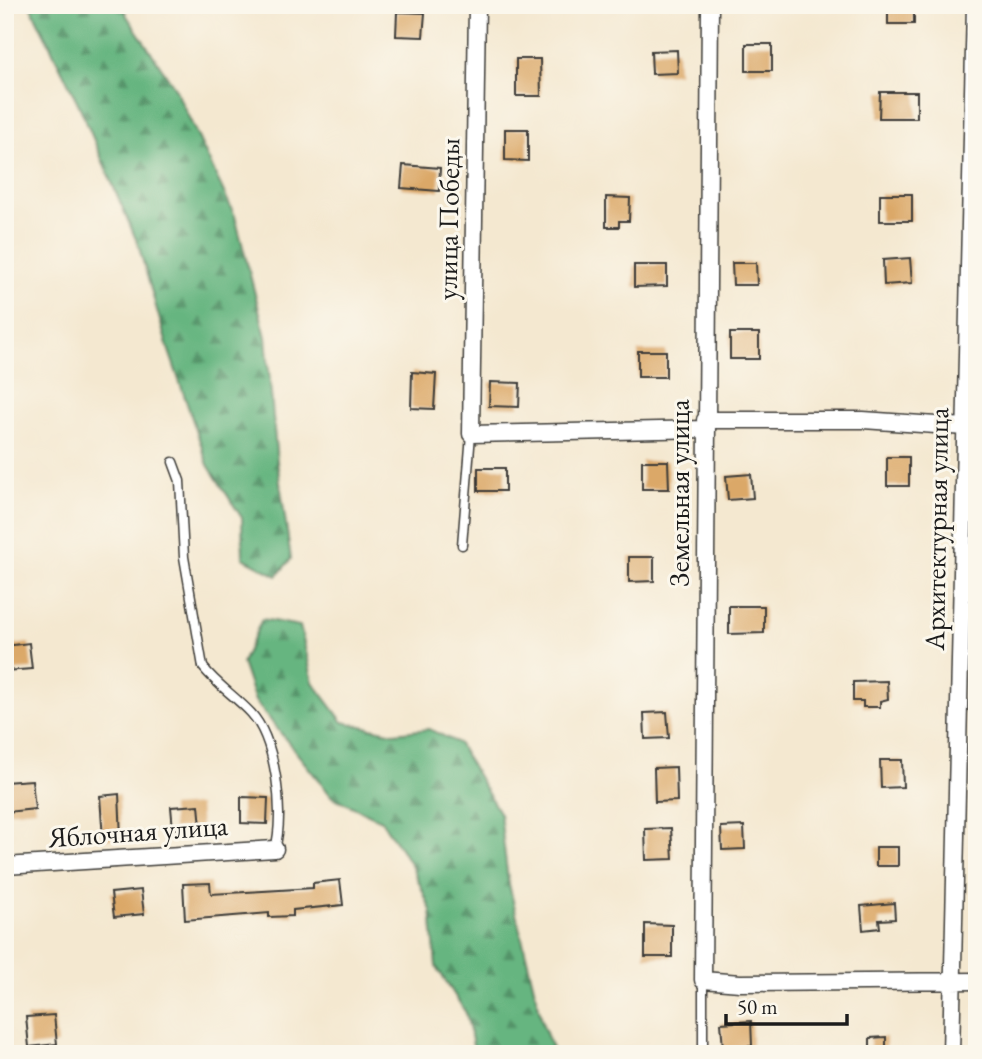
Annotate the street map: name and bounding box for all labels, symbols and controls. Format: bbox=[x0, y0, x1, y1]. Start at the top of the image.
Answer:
street label: улица Победы bbox=[429, 138, 467, 300]
street label: Земельная улица bbox=[661, 399, 697, 587]
street label: Архитектурная улица bbox=[916, 406, 956, 652]
street label: Яблочная улица bbox=[46, 807, 230, 855]
scale bar bbox=[726, 982, 847, 1026]
text: 50 m bbox=[737, 993, 778, 1020]

